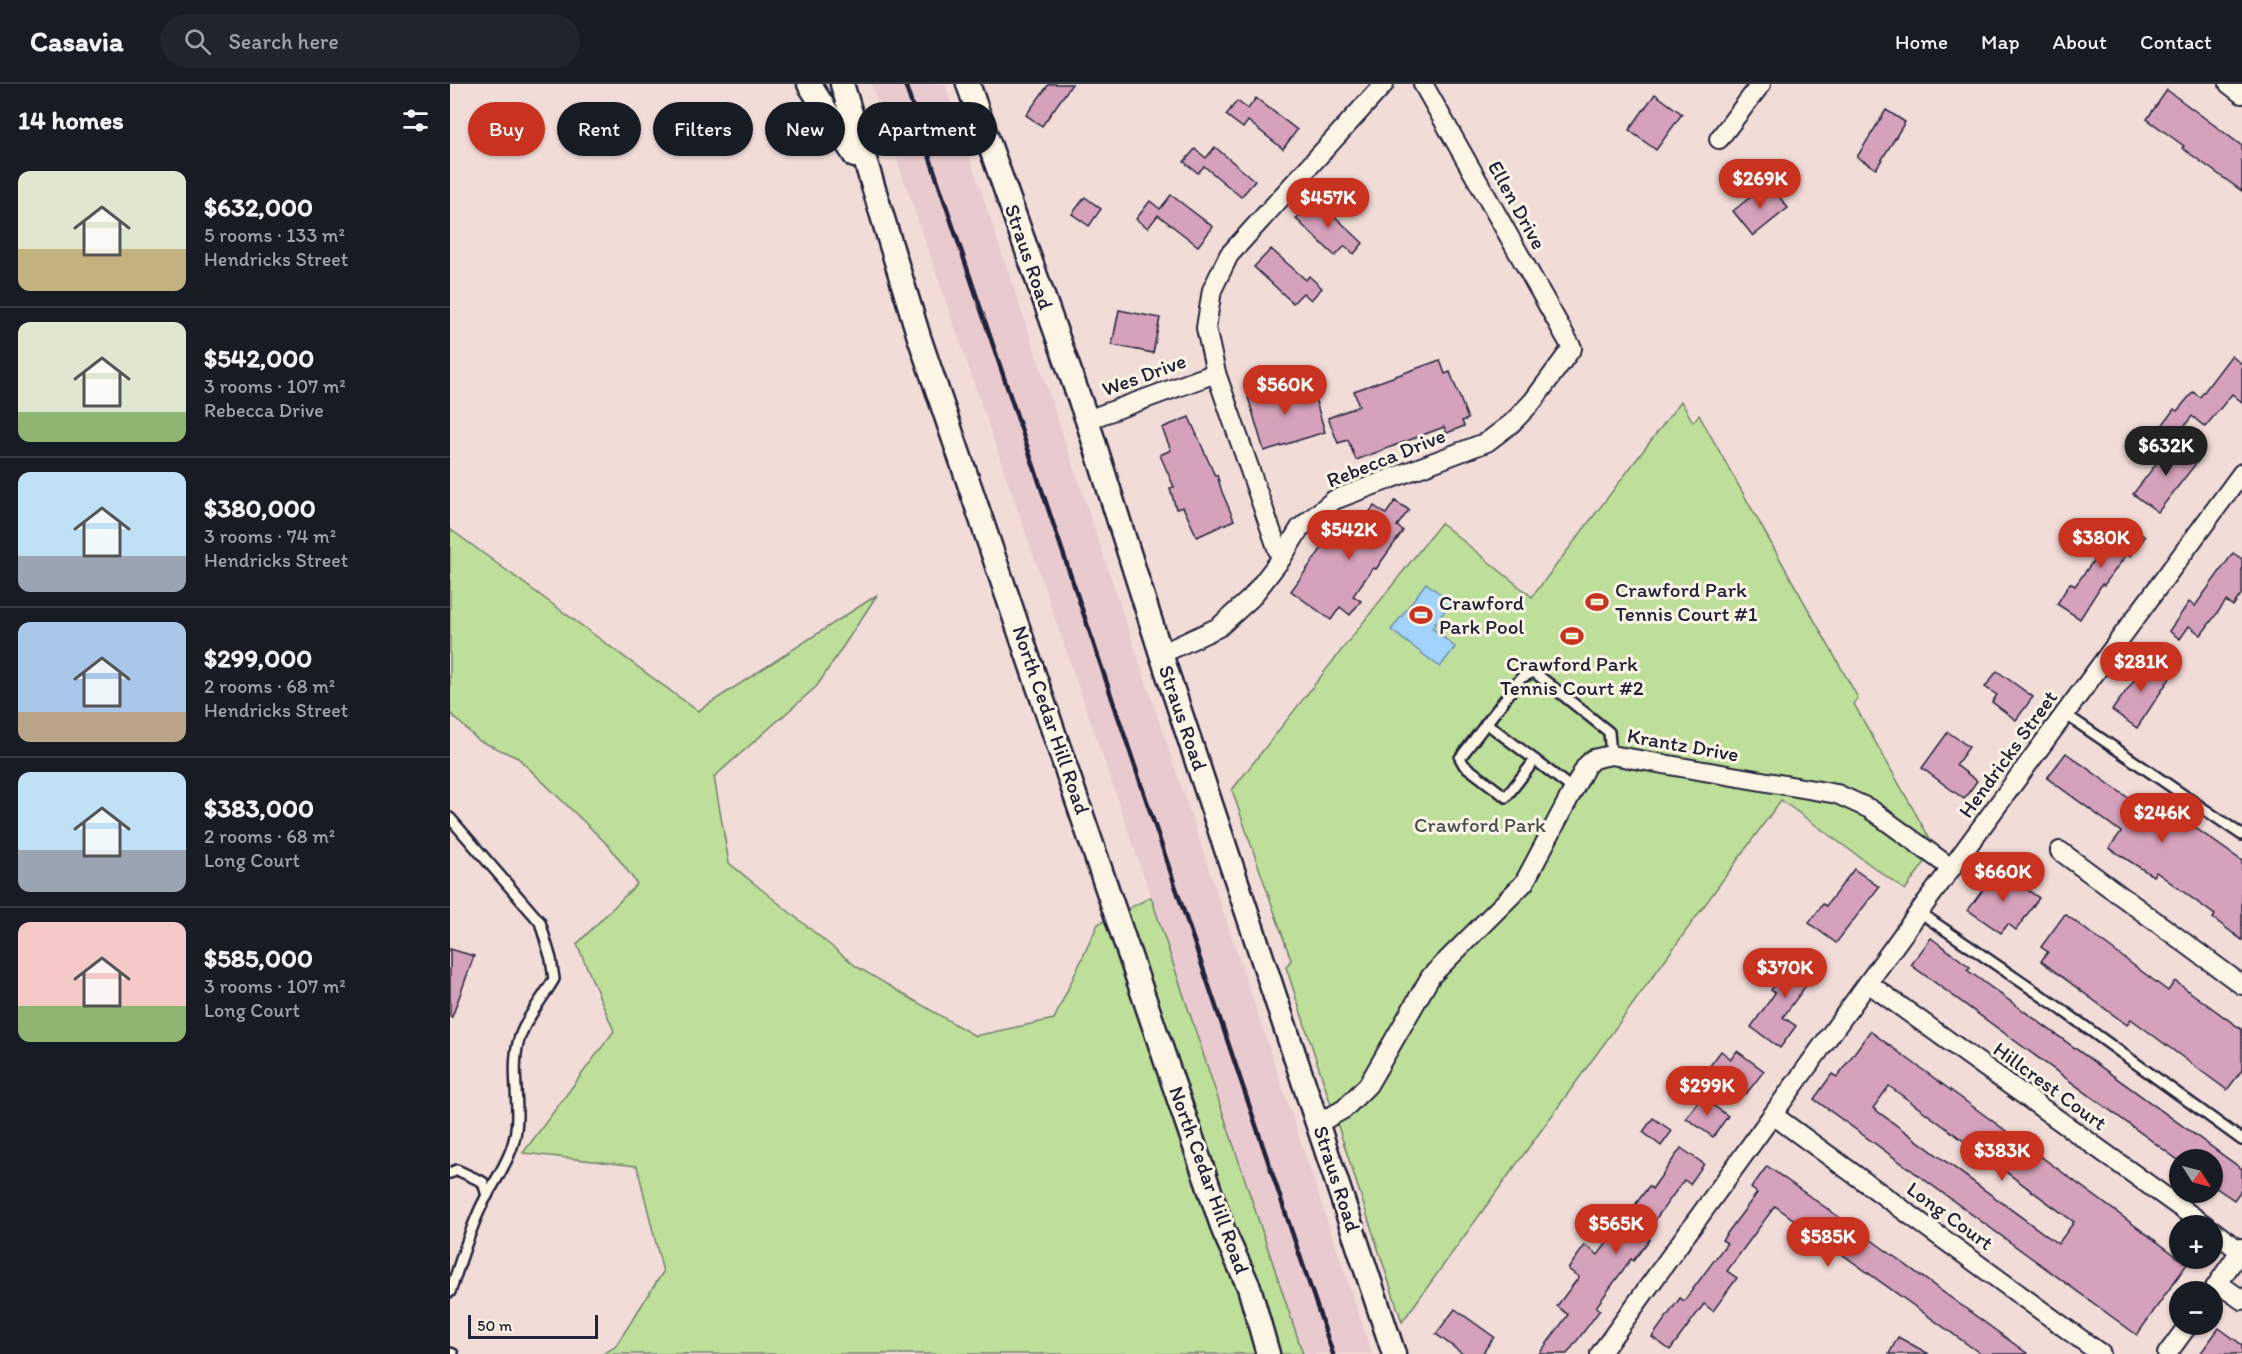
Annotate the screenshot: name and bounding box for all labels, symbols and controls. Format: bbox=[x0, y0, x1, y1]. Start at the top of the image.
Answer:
search box bbox=[160, 14, 580, 68]
text: Casavia bbox=[30, 24, 124, 58]
icon: search bbox=[181, 25, 214, 58]
text: Search here bbox=[229, 28, 339, 55]
text: Home bbox=[1895, 29, 1948, 54]
text: Map bbox=[1981, 29, 2020, 54]
text: About bbox=[2053, 29, 2107, 54]
text: Contact bbox=[2140, 29, 2212, 54]
chip: Buy bbox=[468, 102, 545, 156]
chip: Rent bbox=[557, 102, 641, 156]
chip: Filters bbox=[653, 102, 753, 156]
chip: New bbox=[765, 102, 845, 156]
chip: Apartment bbox=[857, 102, 997, 156]
text: 14 homes bbox=[18, 104, 124, 136]
icon: filters bbox=[399, 104, 432, 137]
street label: Ellen Drive bbox=[1483, 156, 1552, 253]
pin: $269K bbox=[1718, 159, 1802, 210]
text: $269K bbox=[1733, 166, 1787, 190]
pin: $457K bbox=[1286, 178, 1370, 229]
text: $457K bbox=[1300, 185, 1356, 209]
text: $632,000 bbox=[204, 191, 313, 223]
icon: home bbox=[66, 195, 138, 267]
street label: Straus Road bbox=[1000, 201, 1059, 313]
text: 5 rooms · 133 m² bbox=[204, 223, 345, 247]
text: Hendricks Street bbox=[204, 247, 348, 271]
text: $542,000 bbox=[204, 342, 314, 374]
icon: home bbox=[66, 346, 138, 418]
street label: Wes Drive bbox=[1098, 348, 1189, 401]
pin: $560K bbox=[1243, 365, 1327, 416]
text: $560K bbox=[1257, 372, 1313, 396]
text: 3 rooms · 107 m² bbox=[204, 374, 346, 398]
text: Rebecca Drive bbox=[204, 398, 324, 422]
street label: Rebecca Drive bbox=[1323, 422, 1449, 493]
pin: $632K bbox=[2124, 426, 2208, 477]
text: $632K bbox=[2139, 433, 2193, 457]
text: $380,000 bbox=[204, 492, 316, 524]
icon: home bbox=[66, 496, 138, 568]
pin: $542K bbox=[1307, 510, 1391, 561]
text: $542K bbox=[1321, 517, 1377, 541]
pin: $380K bbox=[2059, 518, 2143, 569]
text: 3 rooms · 74 m² bbox=[204, 524, 336, 548]
text: $380K bbox=[2072, 525, 2130, 549]
text: Hendricks Street bbox=[204, 548, 348, 572]
place label: Crawford Park Tennis Court #1 bbox=[1615, 577, 1758, 626]
sports icon: Crawford Park Tennis Court #1 bbox=[1584, 589, 1610, 615]
place label: Crawford Park Pool bbox=[1439, 590, 1524, 639]
sports icon: Crawford Park Pool bbox=[1408, 602, 1434, 628]
street label: North Cedar Hill Road bbox=[1007, 622, 1095, 817]
sports icon: Crawford Park Tennis Court #2 bbox=[1559, 623, 1585, 649]
text: $299,000 bbox=[204, 642, 312, 674]
pin: $281K bbox=[2099, 642, 2183, 693]
icon: home bbox=[66, 646, 138, 718]
text: $281K bbox=[2114, 649, 2168, 673]
place label: Crawford Park Tennis Court #2 bbox=[1500, 651, 1644, 700]
street label: Straus Road bbox=[1154, 662, 1213, 774]
text: 2 rooms · 68 m² bbox=[204, 674, 335, 698]
street label: Hendricks Street bbox=[1953, 685, 2062, 822]
text: Hendricks Street bbox=[204, 698, 348, 722]
street label: Krantz Drive bbox=[1625, 722, 1741, 767]
text: $383,000 bbox=[204, 792, 314, 824]
pin: $246K bbox=[2120, 793, 2204, 844]
icon: home bbox=[66, 796, 138, 868]
text: $246K bbox=[2134, 800, 2190, 824]
park label: Crawford Park bbox=[1414, 812, 1546, 837]
text: 2 rooms · 68 m² bbox=[204, 824, 335, 848]
text: Long Court bbox=[204, 848, 300, 872]
pin: $660K bbox=[1961, 852, 2045, 903]
text: $660K bbox=[1975, 859, 2031, 883]
text: $585,000 bbox=[204, 942, 313, 974]
icon: home bbox=[66, 946, 138, 1018]
pin: $370K bbox=[1743, 948, 1827, 999]
text: $370K bbox=[1757, 955, 1813, 979]
text: 3 rooms · 107 m² bbox=[204, 974, 346, 998]
text: Long Court bbox=[204, 998, 300, 1022]
street label: Hillcrest Court bbox=[1989, 1036, 2112, 1135]
pin: $299K bbox=[1665, 1066, 1749, 1117]
text: $299K bbox=[1680, 1073, 1734, 1097]
street label: North Cedar Hill Road bbox=[1164, 1083, 1255, 1277]
street label: Straus Road bbox=[1309, 1123, 1366, 1235]
pin: $383K bbox=[1960, 1131, 2044, 1182]
text: $383K bbox=[1974, 1138, 2030, 1162]
north arrow bbox=[2169, 1149, 2223, 1203]
map controls bbox=[2169, 1149, 2223, 1335]
street label: Long Court bbox=[1902, 1176, 1998, 1255]
pin: $565K bbox=[1574, 1204, 1658, 1255]
text: $565K bbox=[1589, 1211, 1643, 1235]
button: + bbox=[2169, 1215, 2223, 1269]
pin: $585K bbox=[1786, 1217, 1870, 1268]
text: $585K bbox=[1801, 1224, 1855, 1248]
button: − bbox=[2169, 1281, 2223, 1335]
scale bar bbox=[468, 1312, 598, 1340]
text: 50 m bbox=[477, 1316, 512, 1335]

